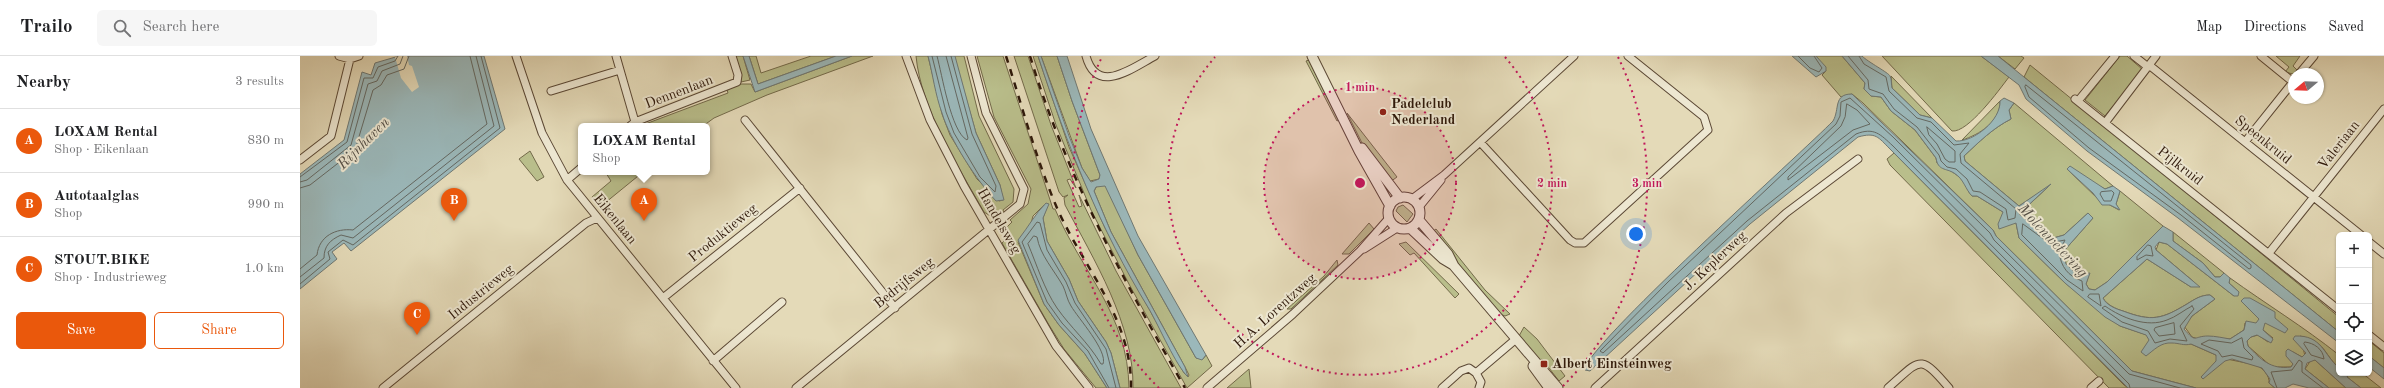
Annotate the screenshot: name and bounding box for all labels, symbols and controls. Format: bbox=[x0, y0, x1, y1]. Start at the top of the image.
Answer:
search box bbox=[97, 10, 377, 46]
icon: search bbox=[111, 17, 133, 39]
text: Trailo bbox=[20, 18, 73, 37]
text: Search here bbox=[143, 20, 219, 35]
text: Map bbox=[2196, 20, 2222, 34]
text: Directions bbox=[2244, 20, 2306, 34]
text: Saved bbox=[2328, 20, 2364, 34]
north arrow bbox=[2288, 68, 2324, 104]
street label: Dennenlaan bbox=[643, 72, 715, 111]
text: Nearby bbox=[16, 74, 71, 91]
text: 3 results bbox=[235, 75, 284, 88]
text: 1 min bbox=[1345, 82, 1375, 94]
place label: Padelclub Nederland bbox=[1391, 97, 1456, 127]
marker: Padelclub Nederland bbox=[1378, 107, 1388, 117]
street label: Speenkruid bbox=[2232, 113, 2294, 167]
water label: Rijnhaven bbox=[334, 115, 393, 174]
street label: Valeriaan bbox=[2316, 118, 2363, 172]
popup bbox=[578, 123, 710, 175]
text: LOXAM Rental bbox=[54, 125, 158, 140]
text: A bbox=[24, 134, 34, 147]
text: 830 m bbox=[247, 134, 284, 147]
text: LOXAM Rental bbox=[592, 134, 696, 149]
text: Shop · Eikenlaan bbox=[54, 143, 149, 156]
street label: Pijlkruid bbox=[2155, 144, 2205, 188]
text: Shop bbox=[592, 152, 620, 165]
centre of rings bbox=[1353, 176, 1367, 190]
text: 2 min bbox=[1537, 178, 1567, 190]
text: 3 min bbox=[1632, 178, 1662, 190]
street label: Handelsweg bbox=[975, 186, 1024, 257]
pin: B bbox=[441, 188, 467, 221]
pin: A bbox=[631, 188, 657, 221]
text: Autotaalglas bbox=[54, 189, 139, 204]
street label: Eikenlaan bbox=[591, 191, 640, 247]
text: B bbox=[24, 198, 34, 211]
text: 990 m bbox=[247, 198, 284, 211]
street label: Produktieweg bbox=[686, 201, 760, 265]
water label: Molenwetering bbox=[2014, 201, 2090, 281]
text: Shop bbox=[54, 207, 82, 220]
your location bbox=[1626, 224, 1646, 244]
street label: J. Keplerweg bbox=[1681, 228, 1749, 293]
map controls bbox=[2336, 232, 2372, 376]
button: + bbox=[2336, 232, 2372, 268]
text: STOUT.BIKE bbox=[54, 253, 149, 268]
street label: Bedrijfsweg bbox=[872, 255, 937, 311]
street label: Industrieweg bbox=[446, 261, 516, 322]
text: C bbox=[25, 262, 33, 275]
text: 1.0 km bbox=[245, 262, 284, 275]
button: − bbox=[2336, 268, 2372, 304]
street label: H.A. Lorentzweg bbox=[1231, 270, 1319, 351]
text: Shop · Industrieweg bbox=[54, 271, 167, 284]
pin: C bbox=[404, 302, 430, 335]
button: locate bbox=[2336, 304, 2372, 340]
button: Save bbox=[16, 312, 146, 349]
button: Share bbox=[154, 312, 284, 349]
button: layers bbox=[2336, 340, 2372, 376]
place label: Albert Einsteinweg bbox=[1552, 357, 1672, 371]
marker: Albert Einsteinweg bbox=[1539, 359, 1549, 369]

